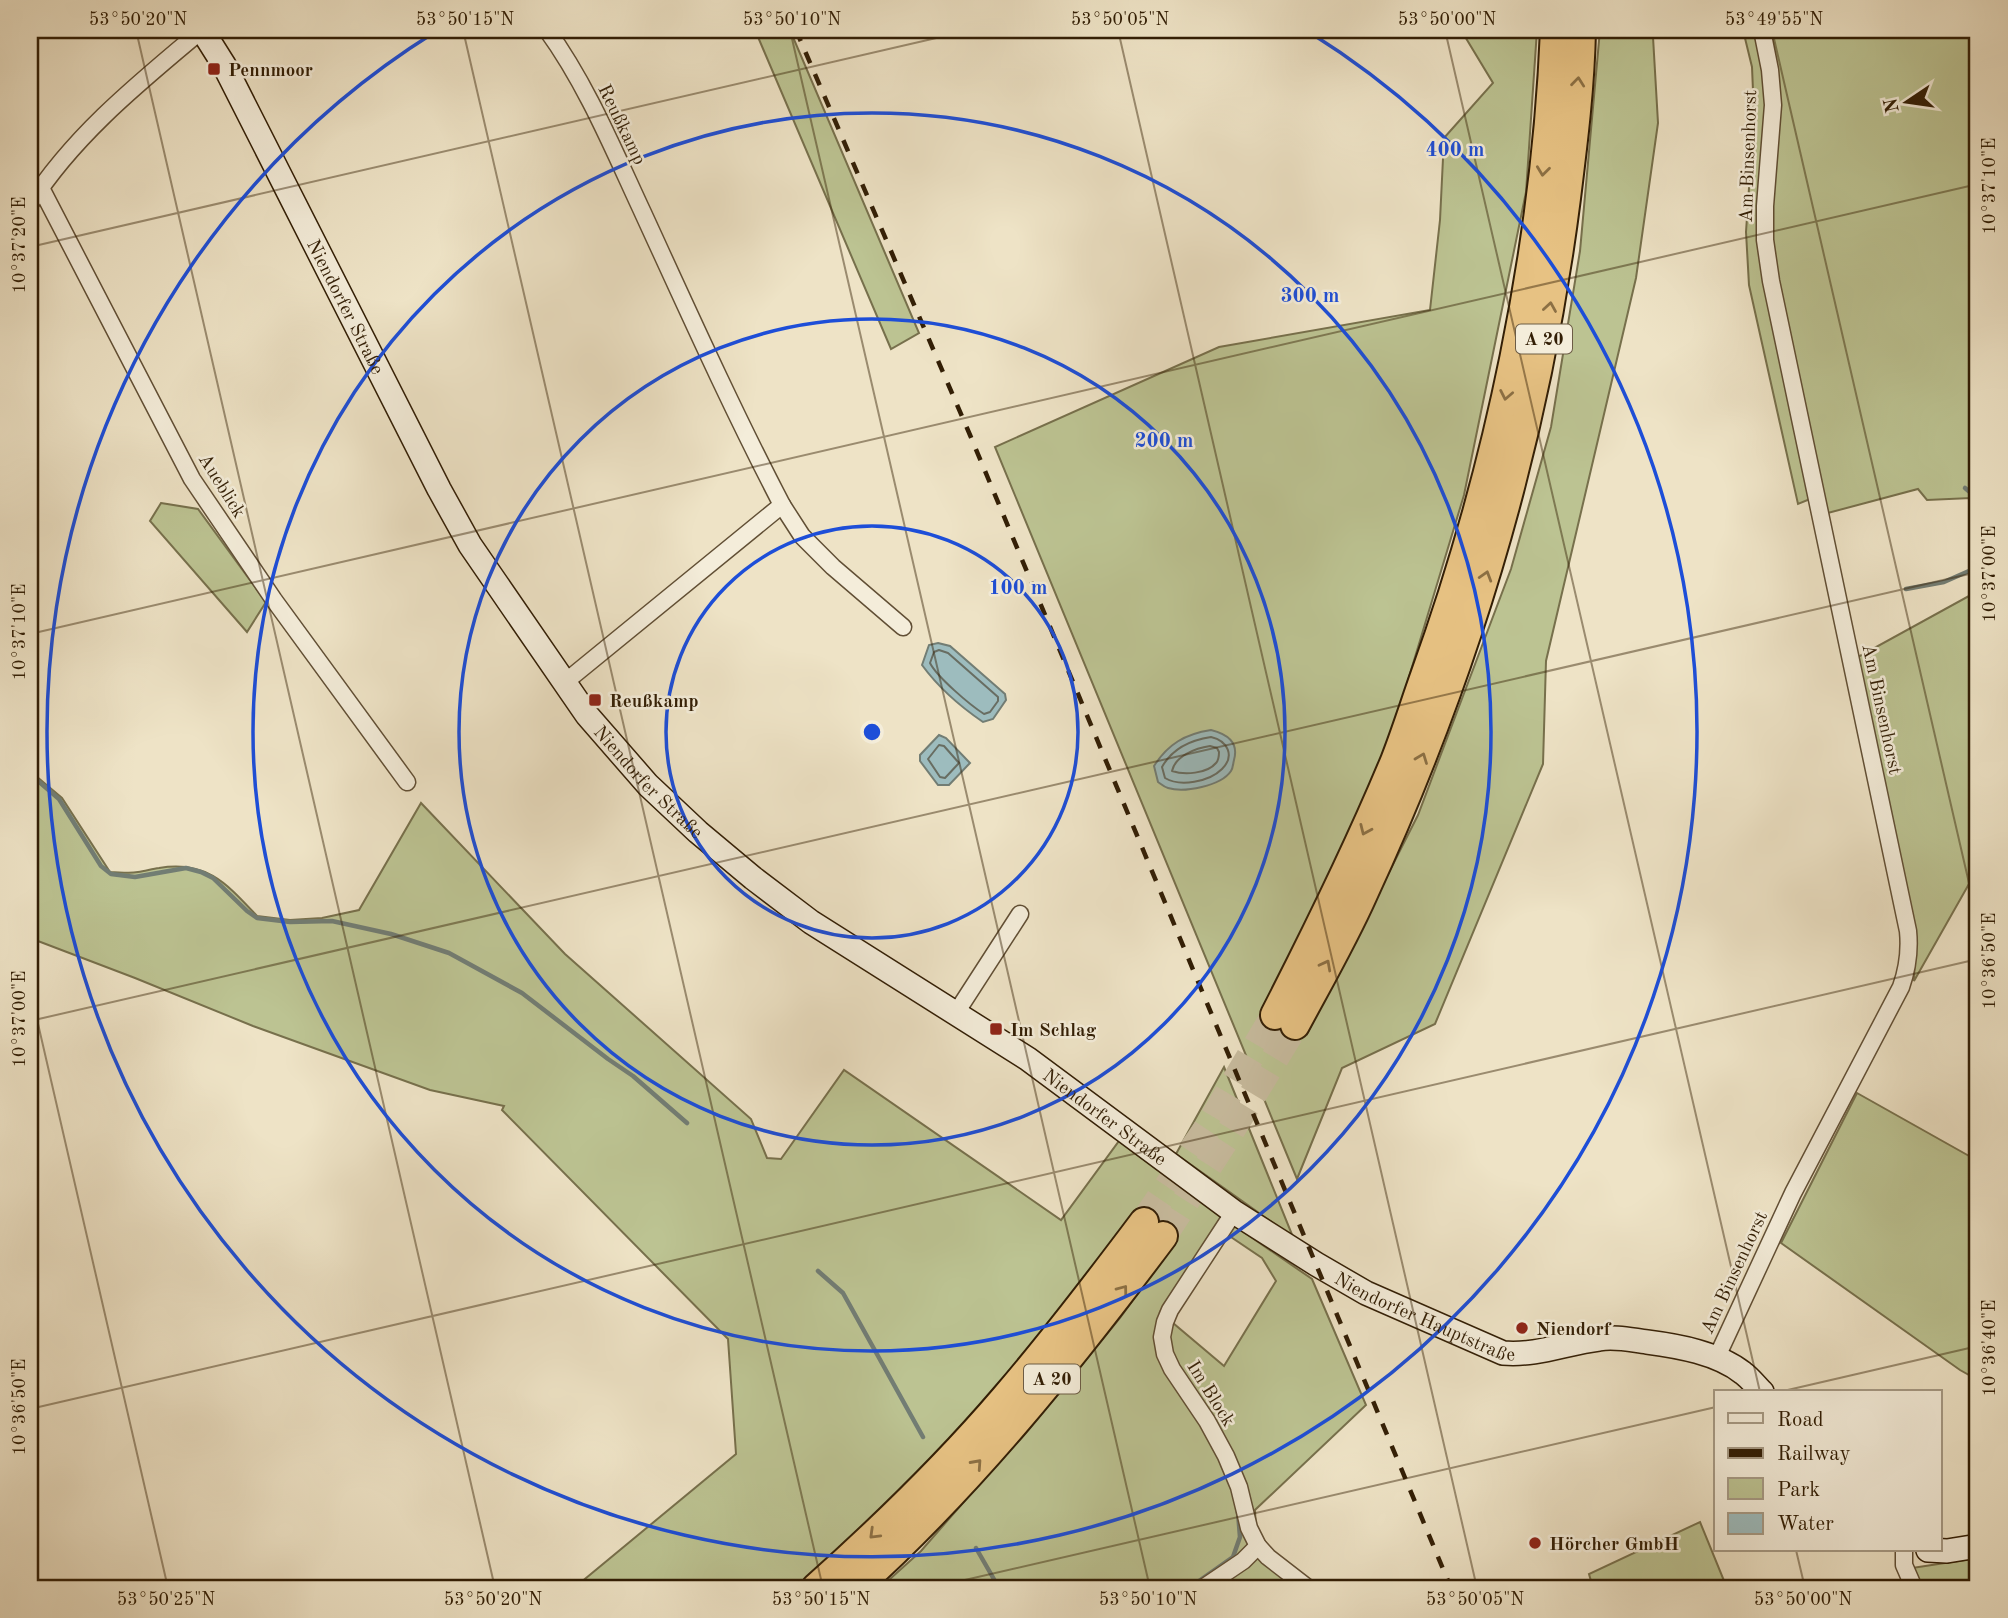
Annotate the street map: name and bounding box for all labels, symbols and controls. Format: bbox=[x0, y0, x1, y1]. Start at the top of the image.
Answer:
text: 53°50'20"N bbox=[89, 11, 187, 29]
text: 53°50'15"N bbox=[416, 11, 514, 29]
text: 53°50'10"N bbox=[743, 11, 841, 29]
text: 53°50'05"N bbox=[1071, 11, 1169, 29]
text: 53°50'00"N bbox=[1398, 11, 1496, 29]
text: 53°49'55"N bbox=[1725, 11, 1823, 29]
marker: Pennmoor bbox=[206, 61, 222, 77]
place label: Pennmoor bbox=[228, 62, 313, 81]
north arrow bbox=[1871, 66, 1941, 136]
one-way arrow bbox=[1571, 76, 1586, 87]
street label: Reußkamp bbox=[593, 82, 648, 168]
street label: Am Binsenhorst bbox=[1738, 89, 1761, 223]
text: N bbox=[1882, 96, 1904, 114]
text: 10°37'10"E bbox=[1981, 138, 1999, 234]
text: 400 m bbox=[1425, 140, 1485, 161]
one-way arrow bbox=[1536, 165, 1551, 177]
text: 10°37'20"E bbox=[11, 197, 29, 293]
street label: Niendorfer Straße bbox=[302, 237, 386, 378]
text: 300 m bbox=[1280, 286, 1340, 307]
one-way arrow bbox=[1542, 301, 1557, 313]
road number: A 20 bbox=[1516, 324, 1572, 354]
one-way arrow bbox=[1500, 389, 1515, 401]
text: 200 m bbox=[1134, 431, 1194, 452]
street label: Aueblick bbox=[194, 451, 248, 522]
text: 10°37'00"E bbox=[1981, 526, 1999, 622]
one-way arrow bbox=[1477, 570, 1492, 582]
text: 100 m bbox=[988, 578, 1048, 599]
text: 10°37'10"E bbox=[11, 584, 29, 680]
street label: Am Binsenhorst bbox=[1857, 642, 1904, 777]
marker: Reußkamp bbox=[587, 692, 603, 708]
place label: Reußkamp bbox=[609, 693, 699, 712]
centre of rings bbox=[860, 720, 884, 744]
street label: Niendorfer Straße bbox=[589, 723, 705, 843]
one-way arrow bbox=[1413, 753, 1427, 765]
one-way arrow bbox=[1359, 823, 1373, 836]
text: 10°36'50"E bbox=[1981, 913, 1999, 1009]
one-way arrow bbox=[1318, 959, 1332, 972]
text: 10°37'00"E bbox=[11, 971, 29, 1067]
marker: Im Schlag bbox=[988, 1021, 1004, 1037]
place label: Im Schlag bbox=[1010, 1022, 1097, 1041]
street label: Niendorfer Straße bbox=[1039, 1067, 1169, 1170]
street label: Am Binsenhorst bbox=[1699, 1209, 1772, 1337]
street label: Niendorfer Hauptstraße bbox=[1330, 1270, 1515, 1366]
one-way arrow bbox=[1115, 1285, 1127, 1297]
text: 10°36'40"E bbox=[1981, 1300, 1999, 1396]
marker: Niendorf bbox=[1514, 1320, 1530, 1336]
place label: Niendorf bbox=[1536, 1321, 1612, 1340]
street label: Im Block bbox=[1182, 1358, 1238, 1431]
text: 10°36'50"E bbox=[11, 1359, 29, 1455]
road number: A 20 bbox=[1024, 1364, 1080, 1394]
legend bbox=[1714, 1390, 1941, 1552]
text: Road bbox=[1777, 1410, 1824, 1431]
text: Railway bbox=[1777, 1444, 1851, 1465]
one-way arrow bbox=[969, 1459, 981, 1472]
text: Park bbox=[1777, 1480, 1820, 1501]
text: Water bbox=[1777, 1514, 1834, 1535]
one-way arrow bbox=[869, 1526, 882, 1539]
marker: Hörcher GmbH bbox=[1527, 1535, 1543, 1551]
place label: Hörcher GmbH bbox=[1549, 1536, 1679, 1555]
text: 53°50'25"N bbox=[117, 1591, 215, 1609]
text: 53°50'20"N bbox=[444, 1591, 542, 1609]
text: 53°50'15"N bbox=[772, 1591, 870, 1609]
text: 53°50'10"N bbox=[1099, 1591, 1197, 1609]
text: 53°50'05"N bbox=[1426, 1591, 1524, 1609]
text: 53°50'00"N bbox=[1754, 1591, 1852, 1609]

